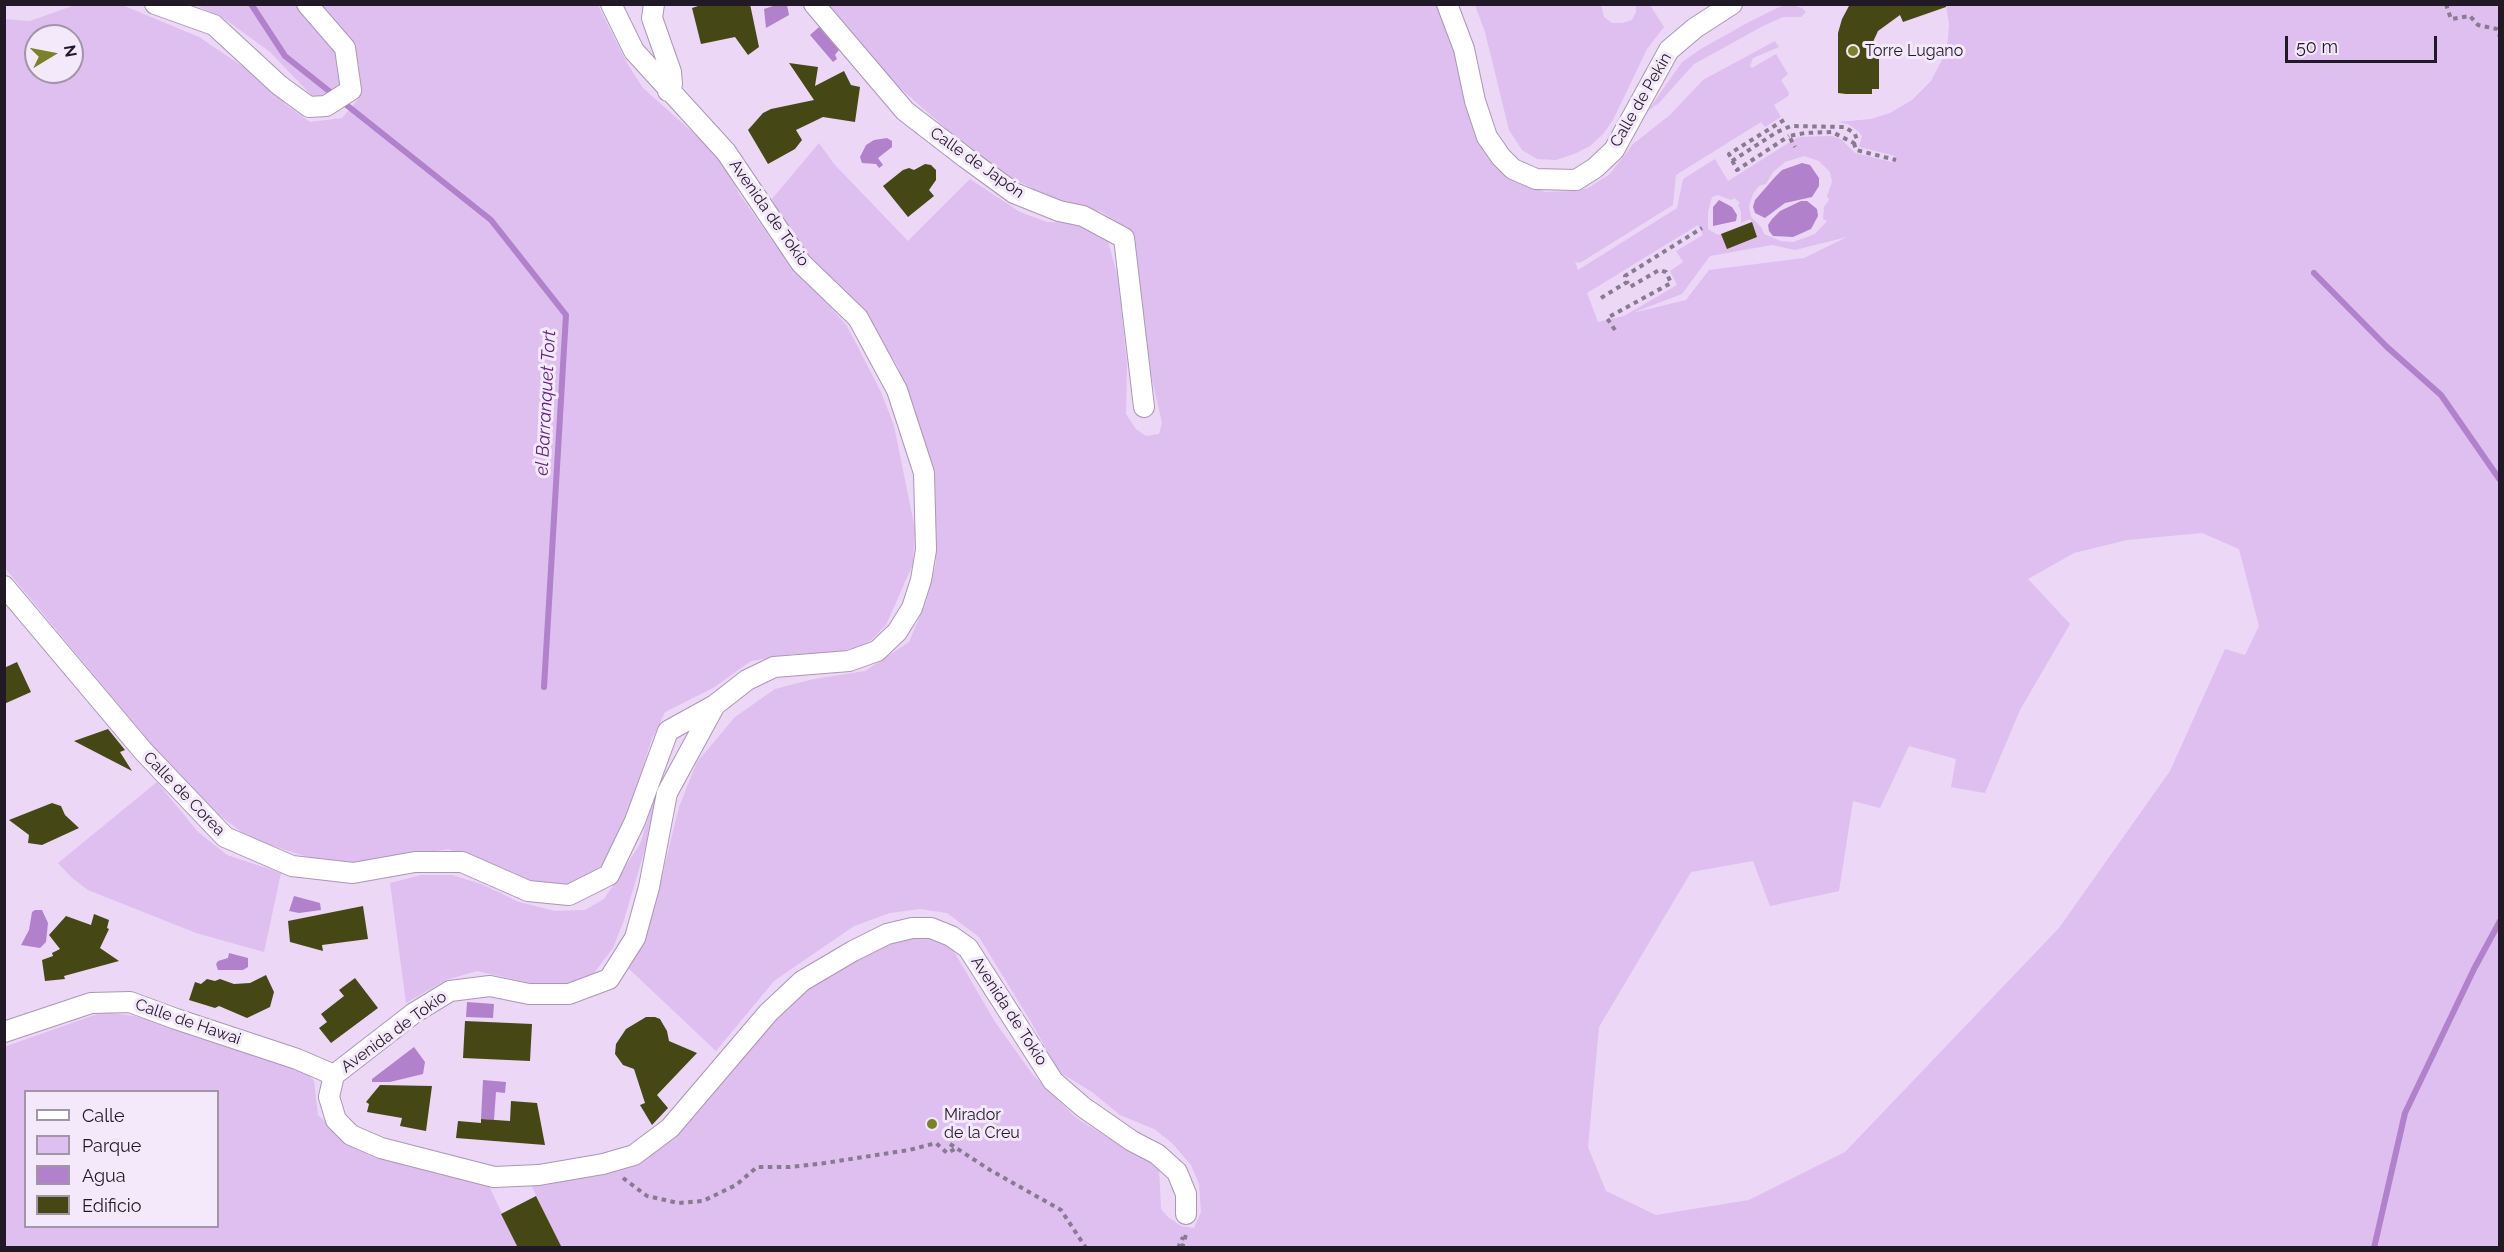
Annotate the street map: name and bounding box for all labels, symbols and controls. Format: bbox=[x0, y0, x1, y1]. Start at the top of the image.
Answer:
north arrow bbox=[24, 24, 84, 84]
scale bar bbox=[2288, 24, 2440, 62]
text: 50 m bbox=[2296, 36, 2338, 57]
place label: Torre Lugano bbox=[1865, 41, 1963, 61]
text: N bbox=[60, 43, 81, 59]
marker: Torre Lugano bbox=[1846, 44, 1860, 58]
street label: Calle de Pekin bbox=[1606, 49, 1676, 151]
street label: Calle de Japón bbox=[926, 124, 1028, 202]
street label: Avenida de Tokio bbox=[725, 156, 813, 270]
water label: el Barranquet Tort bbox=[531, 330, 561, 476]
street label: Calle de Corea bbox=[139, 748, 229, 840]
street label: Avenida de Tokio bbox=[967, 953, 1051, 1069]
street label: Avenida de Tokio bbox=[337, 987, 451, 1077]
street label: Calle de Hawai bbox=[133, 995, 243, 1049]
legend bbox=[24, 1090, 219, 1228]
text: Calle bbox=[82, 1105, 125, 1126]
place label: Mirador de la Creu bbox=[944, 1105, 1020, 1143]
marker: Mirador de la Creu bbox=[925, 1117, 939, 1131]
text: Parque bbox=[82, 1135, 141, 1156]
text: Agua bbox=[82, 1165, 126, 1186]
text: Edificio bbox=[82, 1195, 141, 1216]

